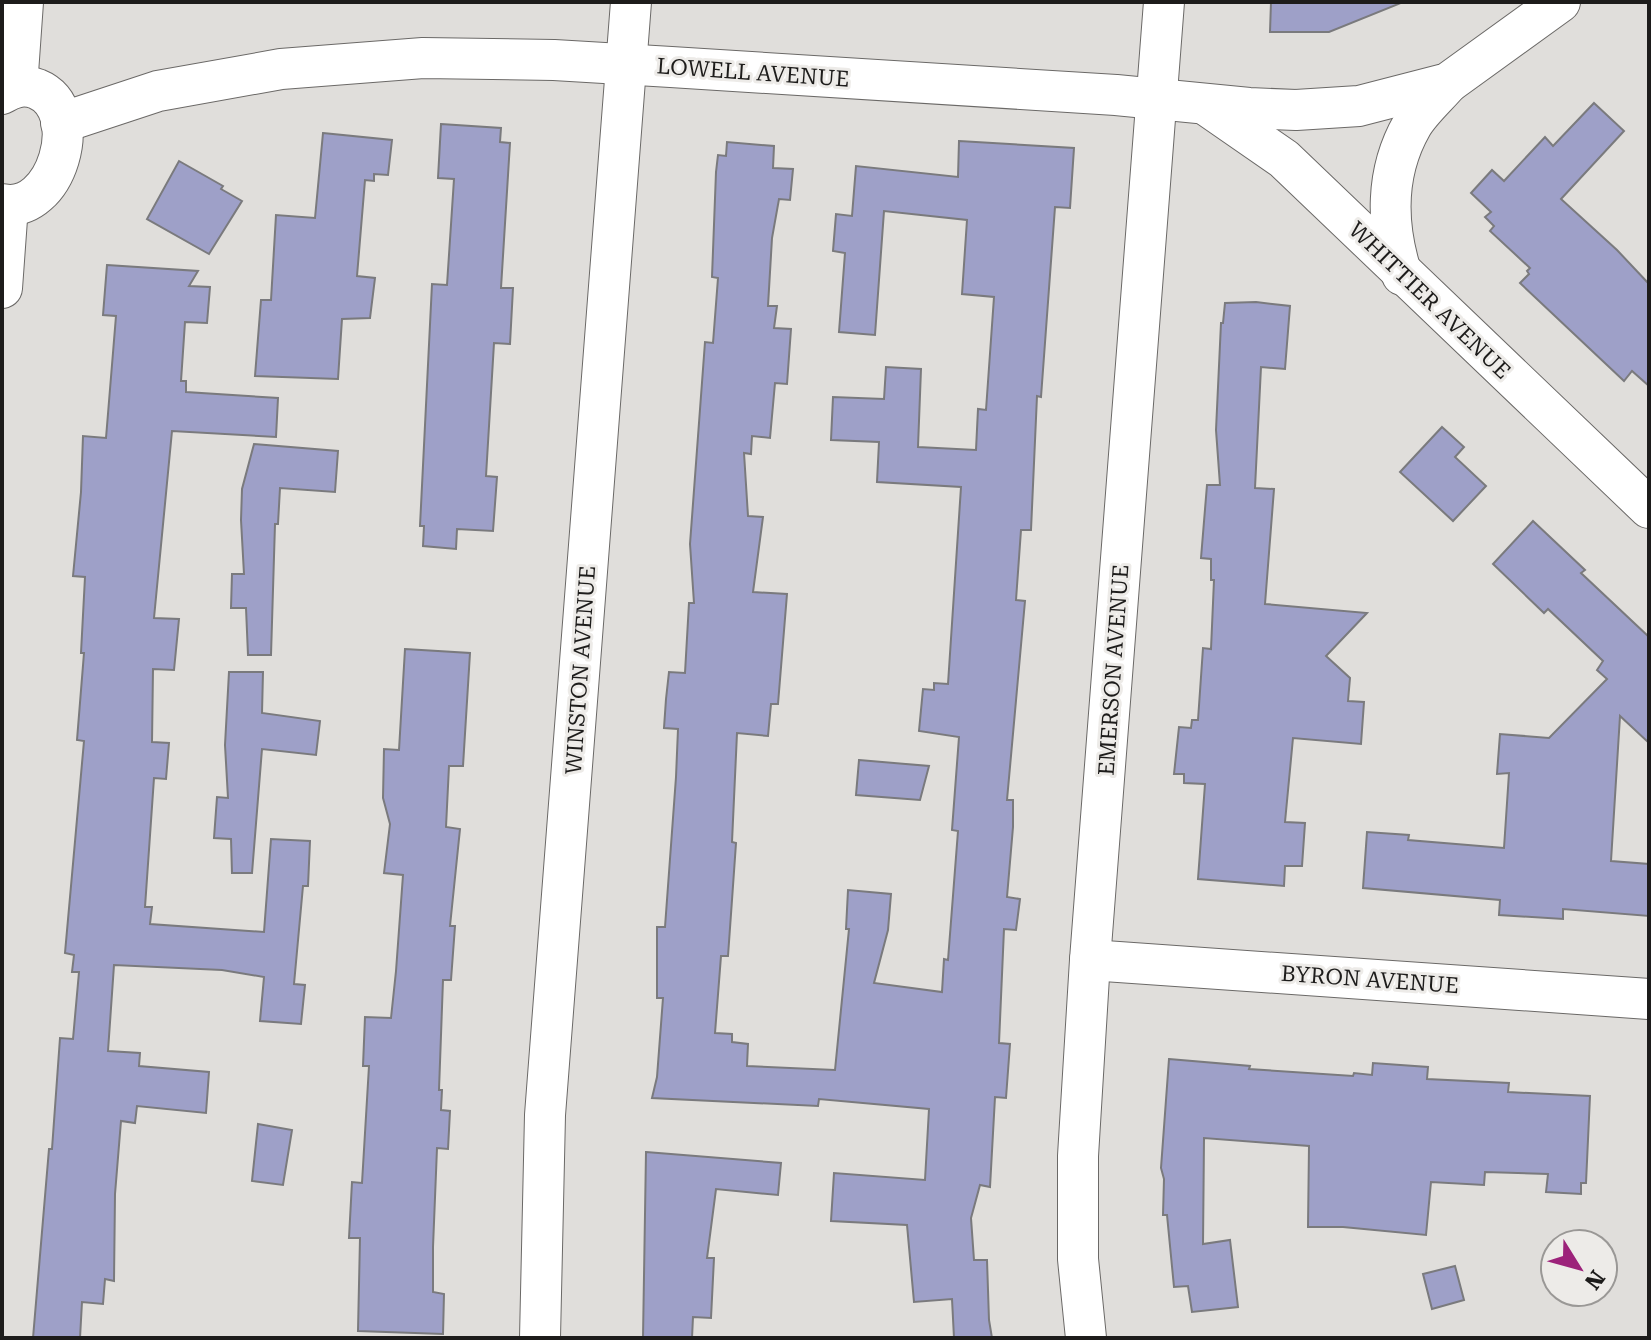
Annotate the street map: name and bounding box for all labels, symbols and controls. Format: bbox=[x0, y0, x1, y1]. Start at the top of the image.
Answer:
street label: LOWELL AVENUE bbox=[656, 53, 850, 92]
street label: WHITTIER AVENUE bbox=[1344, 217, 1516, 384]
street label: EMERSON AVENUE bbox=[1094, 564, 1133, 776]
street label: WINSTON AVENUE bbox=[561, 565, 600, 775]
street label: BYRON AVENUE bbox=[1280, 961, 1460, 998]
north arrow bbox=[1539, 1228, 1619, 1308]
text: N bbox=[1579, 1265, 1610, 1294]

